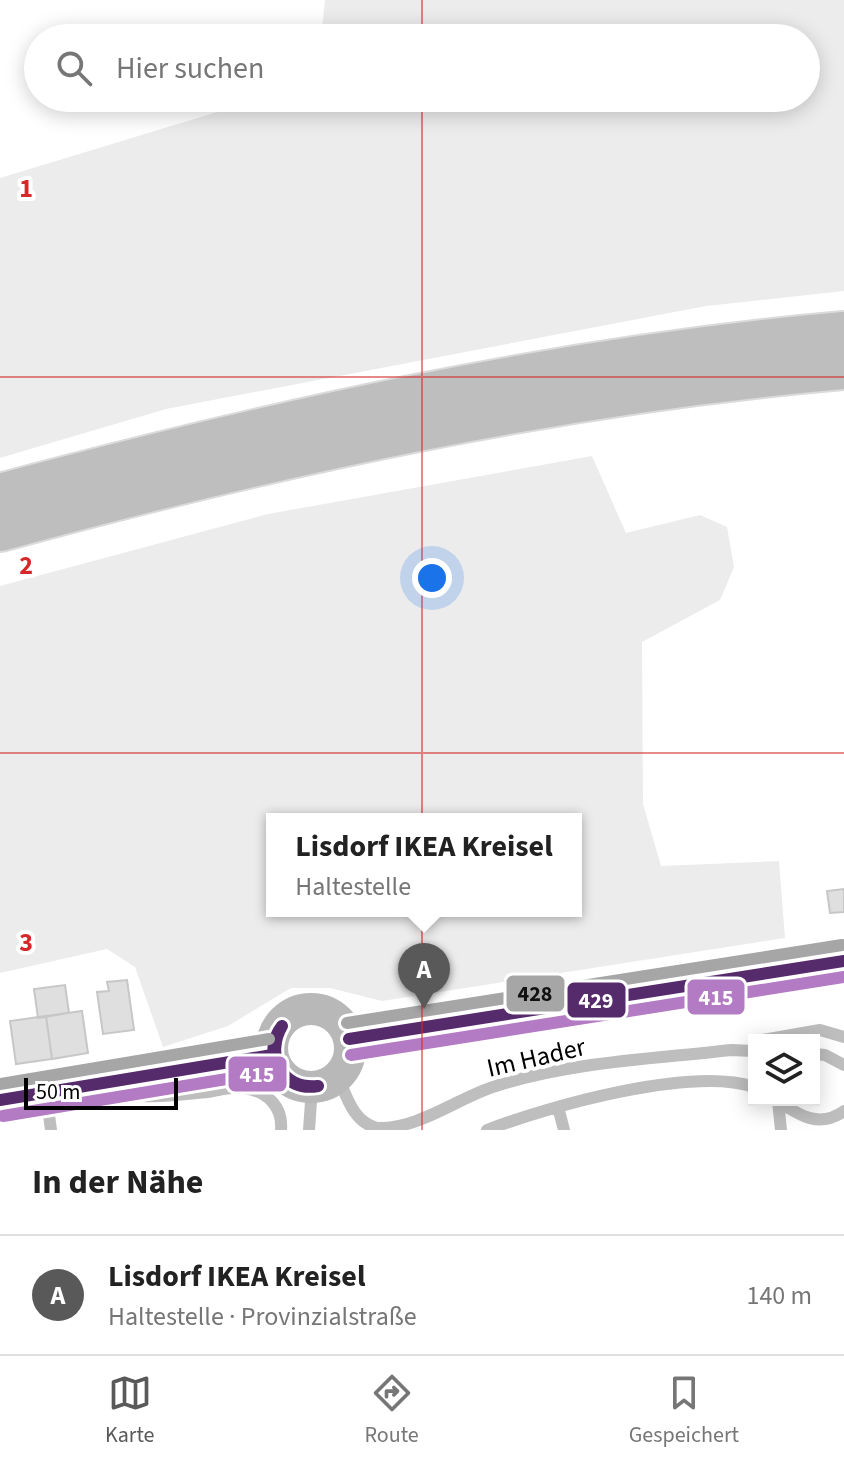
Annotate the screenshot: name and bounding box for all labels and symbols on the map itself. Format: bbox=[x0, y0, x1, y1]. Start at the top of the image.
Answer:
text: 1 bbox=[19, 170, 33, 207]
text: 2 bbox=[19, 547, 33, 584]
your location bbox=[412, 558, 452, 598]
text: 3 bbox=[19, 924, 33, 961]
pin: A bbox=[398, 943, 450, 1009]
line badge: 428 bbox=[505, 974, 566, 1013]
text: 428 bbox=[518, 978, 552, 1010]
line badge: 415 bbox=[686, 978, 746, 1016]
line badge: 429 bbox=[566, 981, 627, 1019]
text: 415 bbox=[699, 982, 733, 1014]
text: 429 bbox=[579, 985, 613, 1017]
street label: Im Hader bbox=[483, 1028, 590, 1087]
line badge: 415 bbox=[227, 1055, 288, 1093]
text: 415 bbox=[240, 1059, 274, 1091]
scale bar bbox=[24, 1074, 178, 1110]

